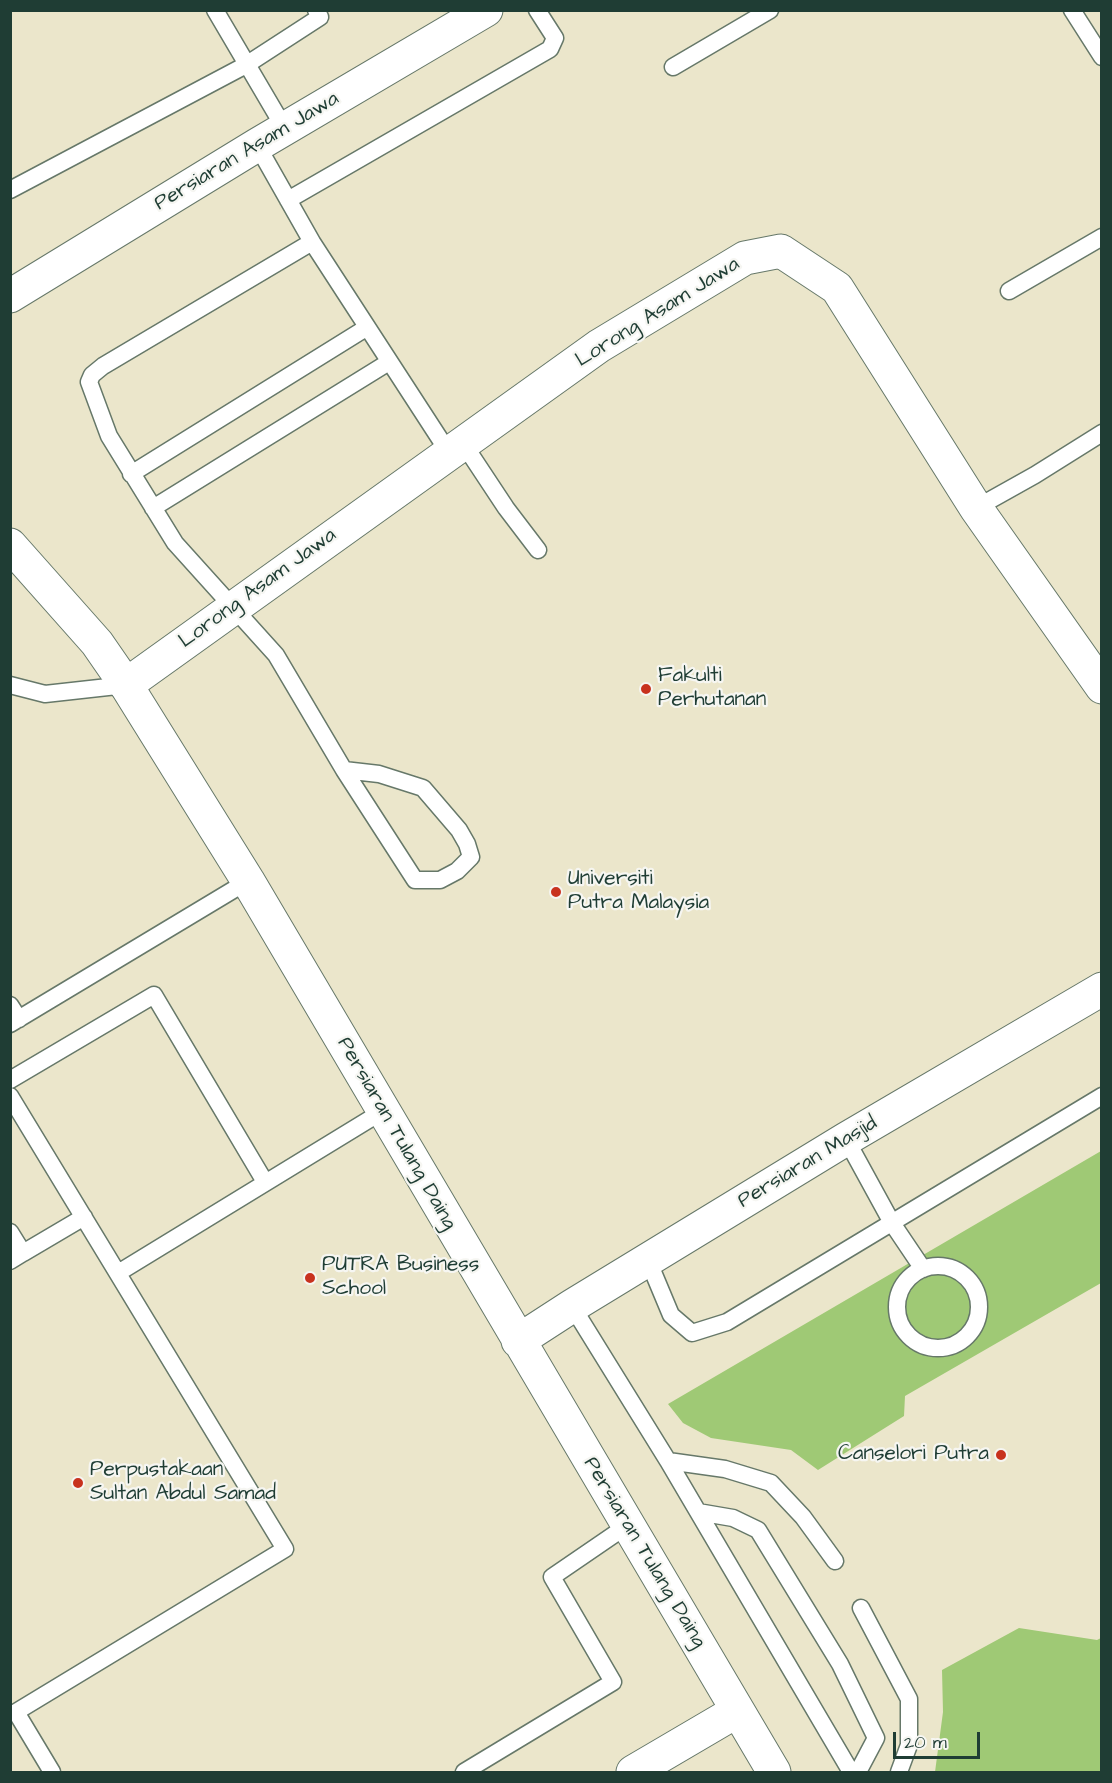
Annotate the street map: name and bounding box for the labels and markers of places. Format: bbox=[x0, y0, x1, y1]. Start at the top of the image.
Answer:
place label: Fakulti Perhutanan bbox=[658, 664, 766, 714]
marker: Fakulti Perhutanan bbox=[639, 682, 653, 696]
place label: Universiti Putra Malaysia bbox=[568, 867, 709, 917]
marker: Universiti Putra Malaysia bbox=[549, 885, 563, 899]
place label: PUTRA Business School bbox=[322, 1253, 479, 1303]
marker: PUTRA Business School bbox=[303, 1271, 317, 1285]
place label: Canselori Putra bbox=[838, 1442, 989, 1468]
marker: Canselori Putra bbox=[994, 1448, 1008, 1462]
place label: Perpustakaan Sultan Abdul Samad bbox=[90, 1458, 276, 1508]
marker: Perpustakaan Sultan Abdul Samad bbox=[71, 1476, 85, 1490]

